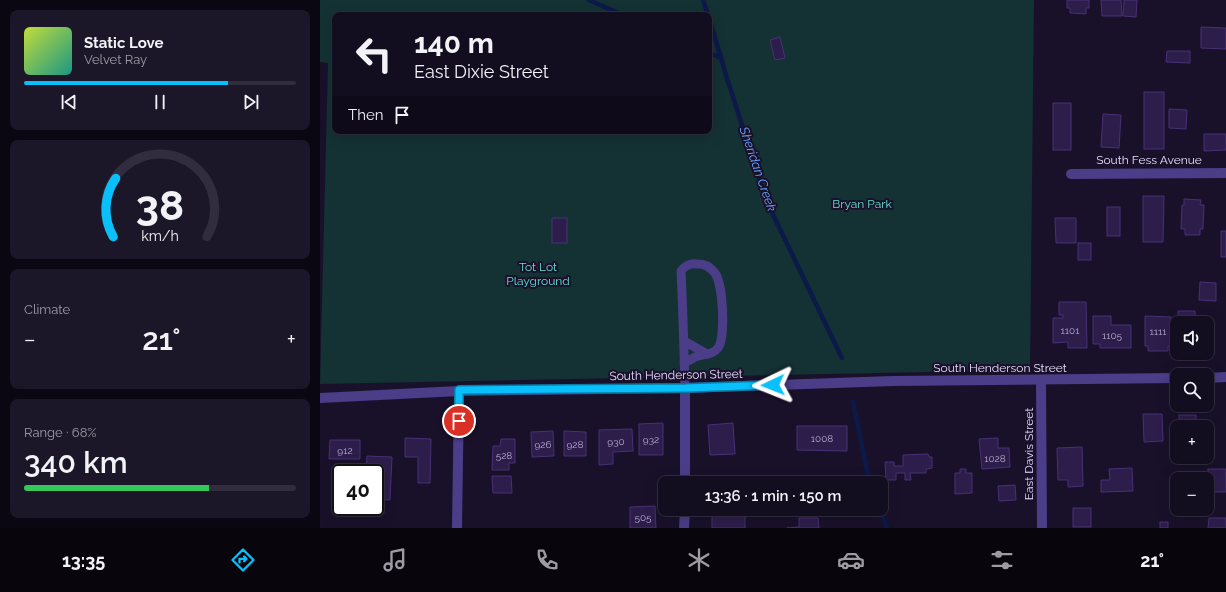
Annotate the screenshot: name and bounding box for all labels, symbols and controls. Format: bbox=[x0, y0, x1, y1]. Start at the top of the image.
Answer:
text: 140 m bbox=[414, 27, 494, 60]
icon: left bbox=[348, 28, 400, 80]
text: Static Love bbox=[84, 34, 163, 52]
text: Velvet Ray bbox=[84, 52, 147, 67]
text: East Dixie Street bbox=[414, 61, 549, 82]
icon: previous bbox=[58, 91, 80, 113]
icon: pause bbox=[149, 91, 171, 113]
icon: next bbox=[240, 91, 262, 113]
icon: arrive bbox=[391, 104, 413, 126]
text: Then bbox=[348, 106, 383, 124]
water label: Sheridan Creek bbox=[736, 124, 780, 213]
street label: South Fess Avenue bbox=[1096, 153, 1202, 167]
text: 38 bbox=[136, 181, 184, 230]
park label: Bryan Park bbox=[832, 197, 892, 211]
text: km/h bbox=[141, 228, 179, 244]
park label: Tot Lot Playground bbox=[506, 260, 570, 288]
text: Climate bbox=[24, 302, 70, 317]
map controls bbox=[1170, 316, 1214, 516]
button: sound bbox=[1170, 316, 1214, 360]
text: 21° bbox=[142, 322, 181, 357]
house number: 1101 bbox=[1061, 325, 1080, 336]
text: − bbox=[24, 326, 36, 352]
text: + bbox=[287, 326, 296, 352]
house number: 1111 bbox=[1149, 326, 1167, 337]
house number: 1105 bbox=[1102, 330, 1123, 341]
street label: South Henderson Street bbox=[933, 361, 1067, 375]
position arrow bbox=[752, 364, 794, 406]
street label: South Henderson Street bbox=[609, 367, 743, 383]
button: search bbox=[1170, 368, 1214, 412]
pin bbox=[442, 404, 476, 438]
street label: East Davis Street bbox=[1022, 408, 1036, 500]
icon: arrive bbox=[448, 410, 470, 432]
button: + bbox=[1170, 420, 1214, 464]
text: Range · 68% bbox=[24, 425, 97, 440]
house number: 1008 bbox=[811, 433, 833, 444]
house number: 932 bbox=[643, 434, 659, 445]
house number: 930 bbox=[607, 436, 625, 447]
house number: 926 bbox=[534, 439, 552, 450]
house number: 928 bbox=[567, 439, 584, 450]
text: 340 km bbox=[24, 445, 127, 480]
house number: 912 bbox=[337, 445, 353, 456]
house number: 528 bbox=[496, 450, 512, 461]
house number: 1028 bbox=[984, 453, 1006, 464]
speed limit sign: 40 bbox=[332, 464, 384, 516]
button: − bbox=[1170, 472, 1214, 516]
text: 13:36 · 1 min · 150 m bbox=[705, 487, 841, 505]
house number: 505 bbox=[634, 512, 652, 523]
icon: directions bbox=[229, 546, 257, 574]
icon: music bbox=[381, 546, 409, 574]
icon: phone bbox=[533, 546, 561, 574]
icon: climate bbox=[685, 546, 713, 574]
icon: car bbox=[837, 546, 865, 574]
icon: filters bbox=[988, 546, 1016, 574]
text: 13:35 bbox=[62, 550, 105, 571]
text: 21° bbox=[1140, 550, 1164, 571]

